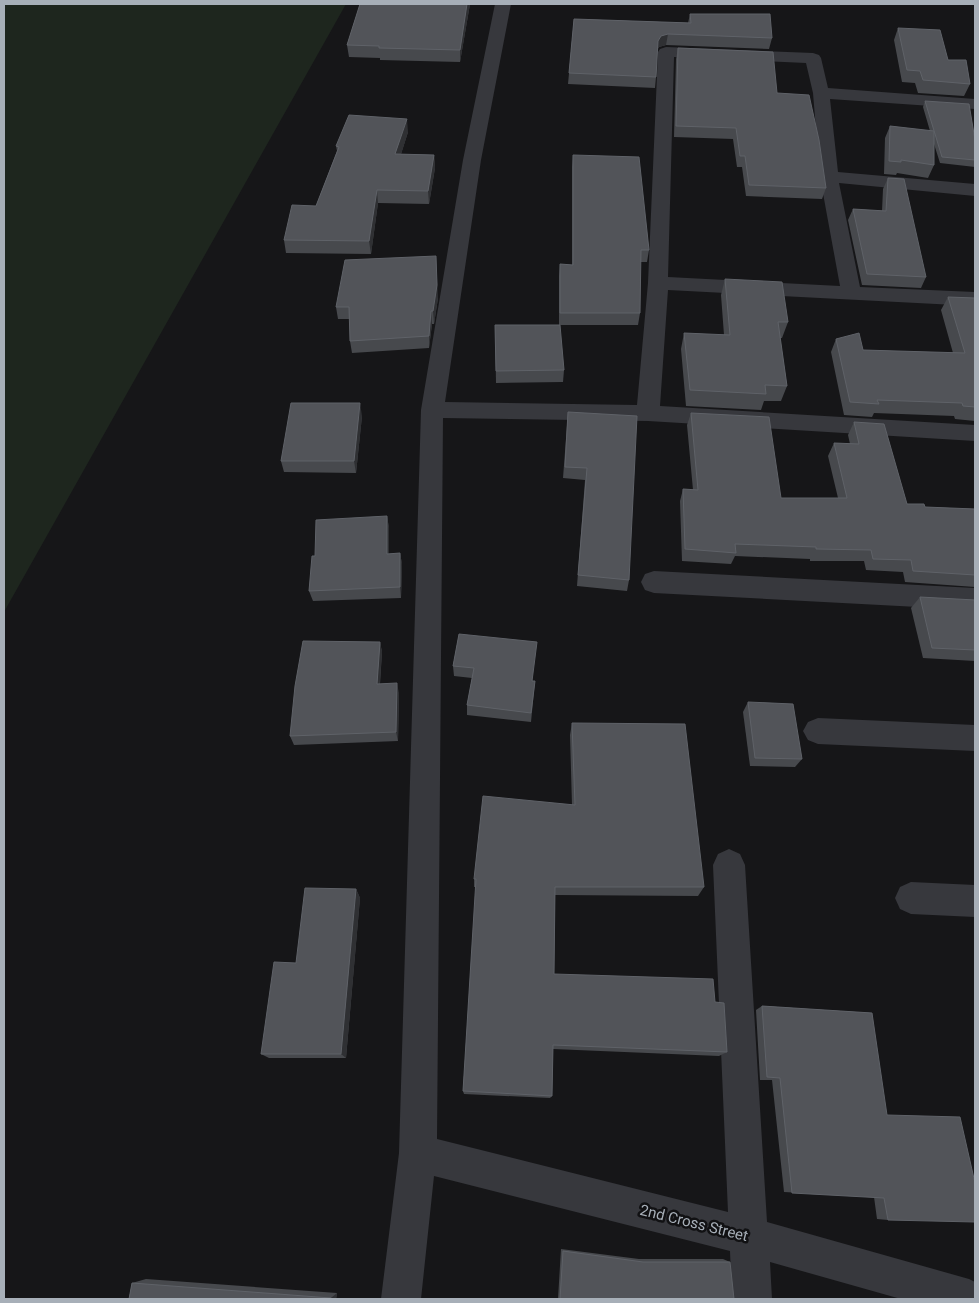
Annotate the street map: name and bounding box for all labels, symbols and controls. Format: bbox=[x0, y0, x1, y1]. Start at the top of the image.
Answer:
street label: 2nd Cross Street bbox=[638, 1201, 750, 1245]

